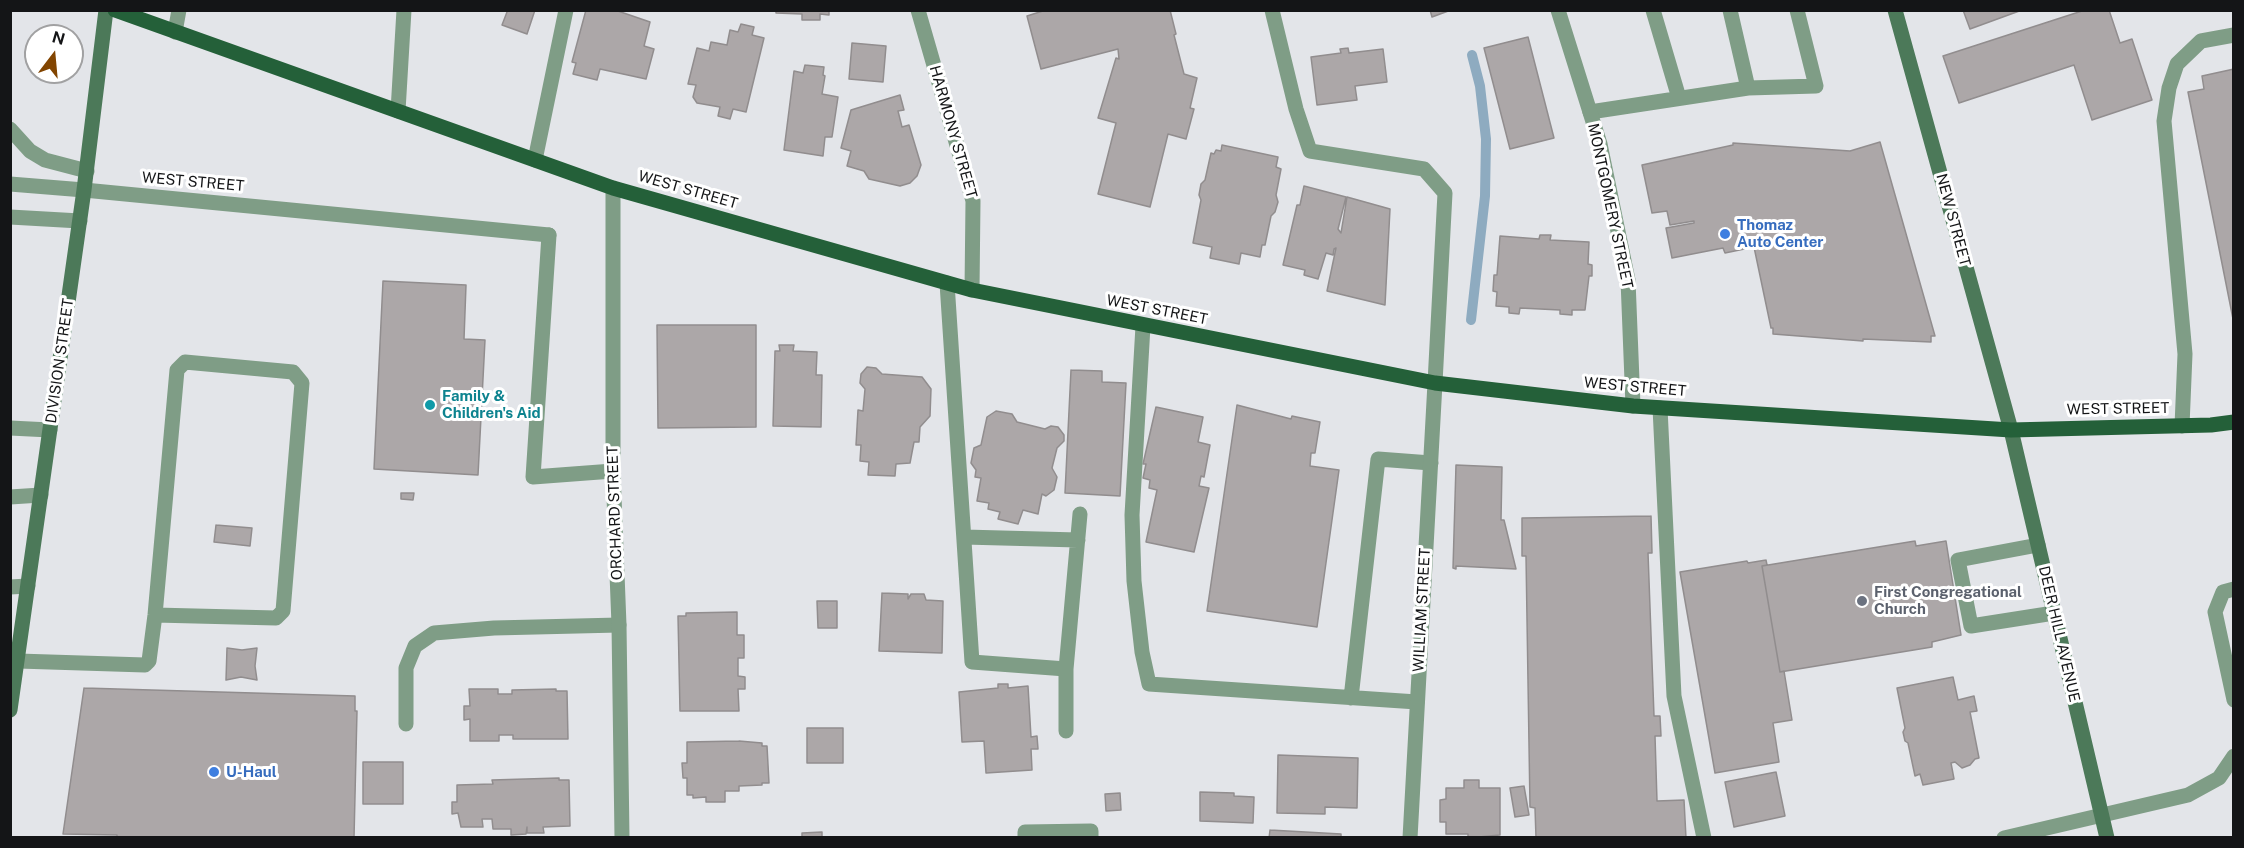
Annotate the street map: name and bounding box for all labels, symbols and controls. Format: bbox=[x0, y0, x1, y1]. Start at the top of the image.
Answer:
north arrow bbox=[24, 24, 84, 84]
text: N bbox=[50, 27, 67, 49]
street label: HARMONY STREET bbox=[925, 63, 981, 201]
street label: MONTGOMERY STREET bbox=[1584, 122, 1636, 290]
street label: WEST STREET bbox=[636, 167, 740, 213]
street label: WEST STREET bbox=[141, 169, 245, 195]
street label: NEW STREET bbox=[1932, 172, 1974, 268]
place label: Thomaz Auto Center bbox=[1737, 216, 1824, 251]
marker: Thomaz Auto Center bbox=[1718, 227, 1732, 241]
street label: WEST STREET bbox=[1105, 291, 1209, 329]
street label: DIVISION STREET bbox=[42, 297, 78, 425]
street label: WEST STREET bbox=[1583, 374, 1687, 400]
place label: Family & Children's Aid bbox=[442, 387, 541, 422]
marker: Family & Children's Aid bbox=[423, 398, 437, 412]
street label: WEST STREET bbox=[2066, 399, 2170, 419]
street label: ORCHARD STREET bbox=[604, 446, 626, 580]
street label: WILLIAM STREET bbox=[1410, 547, 1434, 673]
street label: DEER HILL AVENUE bbox=[2035, 564, 2083, 704]
place label: First Congregational Church bbox=[1874, 583, 2022, 618]
marker: First Congregational Church bbox=[1855, 594, 1869, 608]
place label: U-Haul bbox=[226, 763, 277, 781]
marker: U-Haul bbox=[207, 765, 221, 779]

